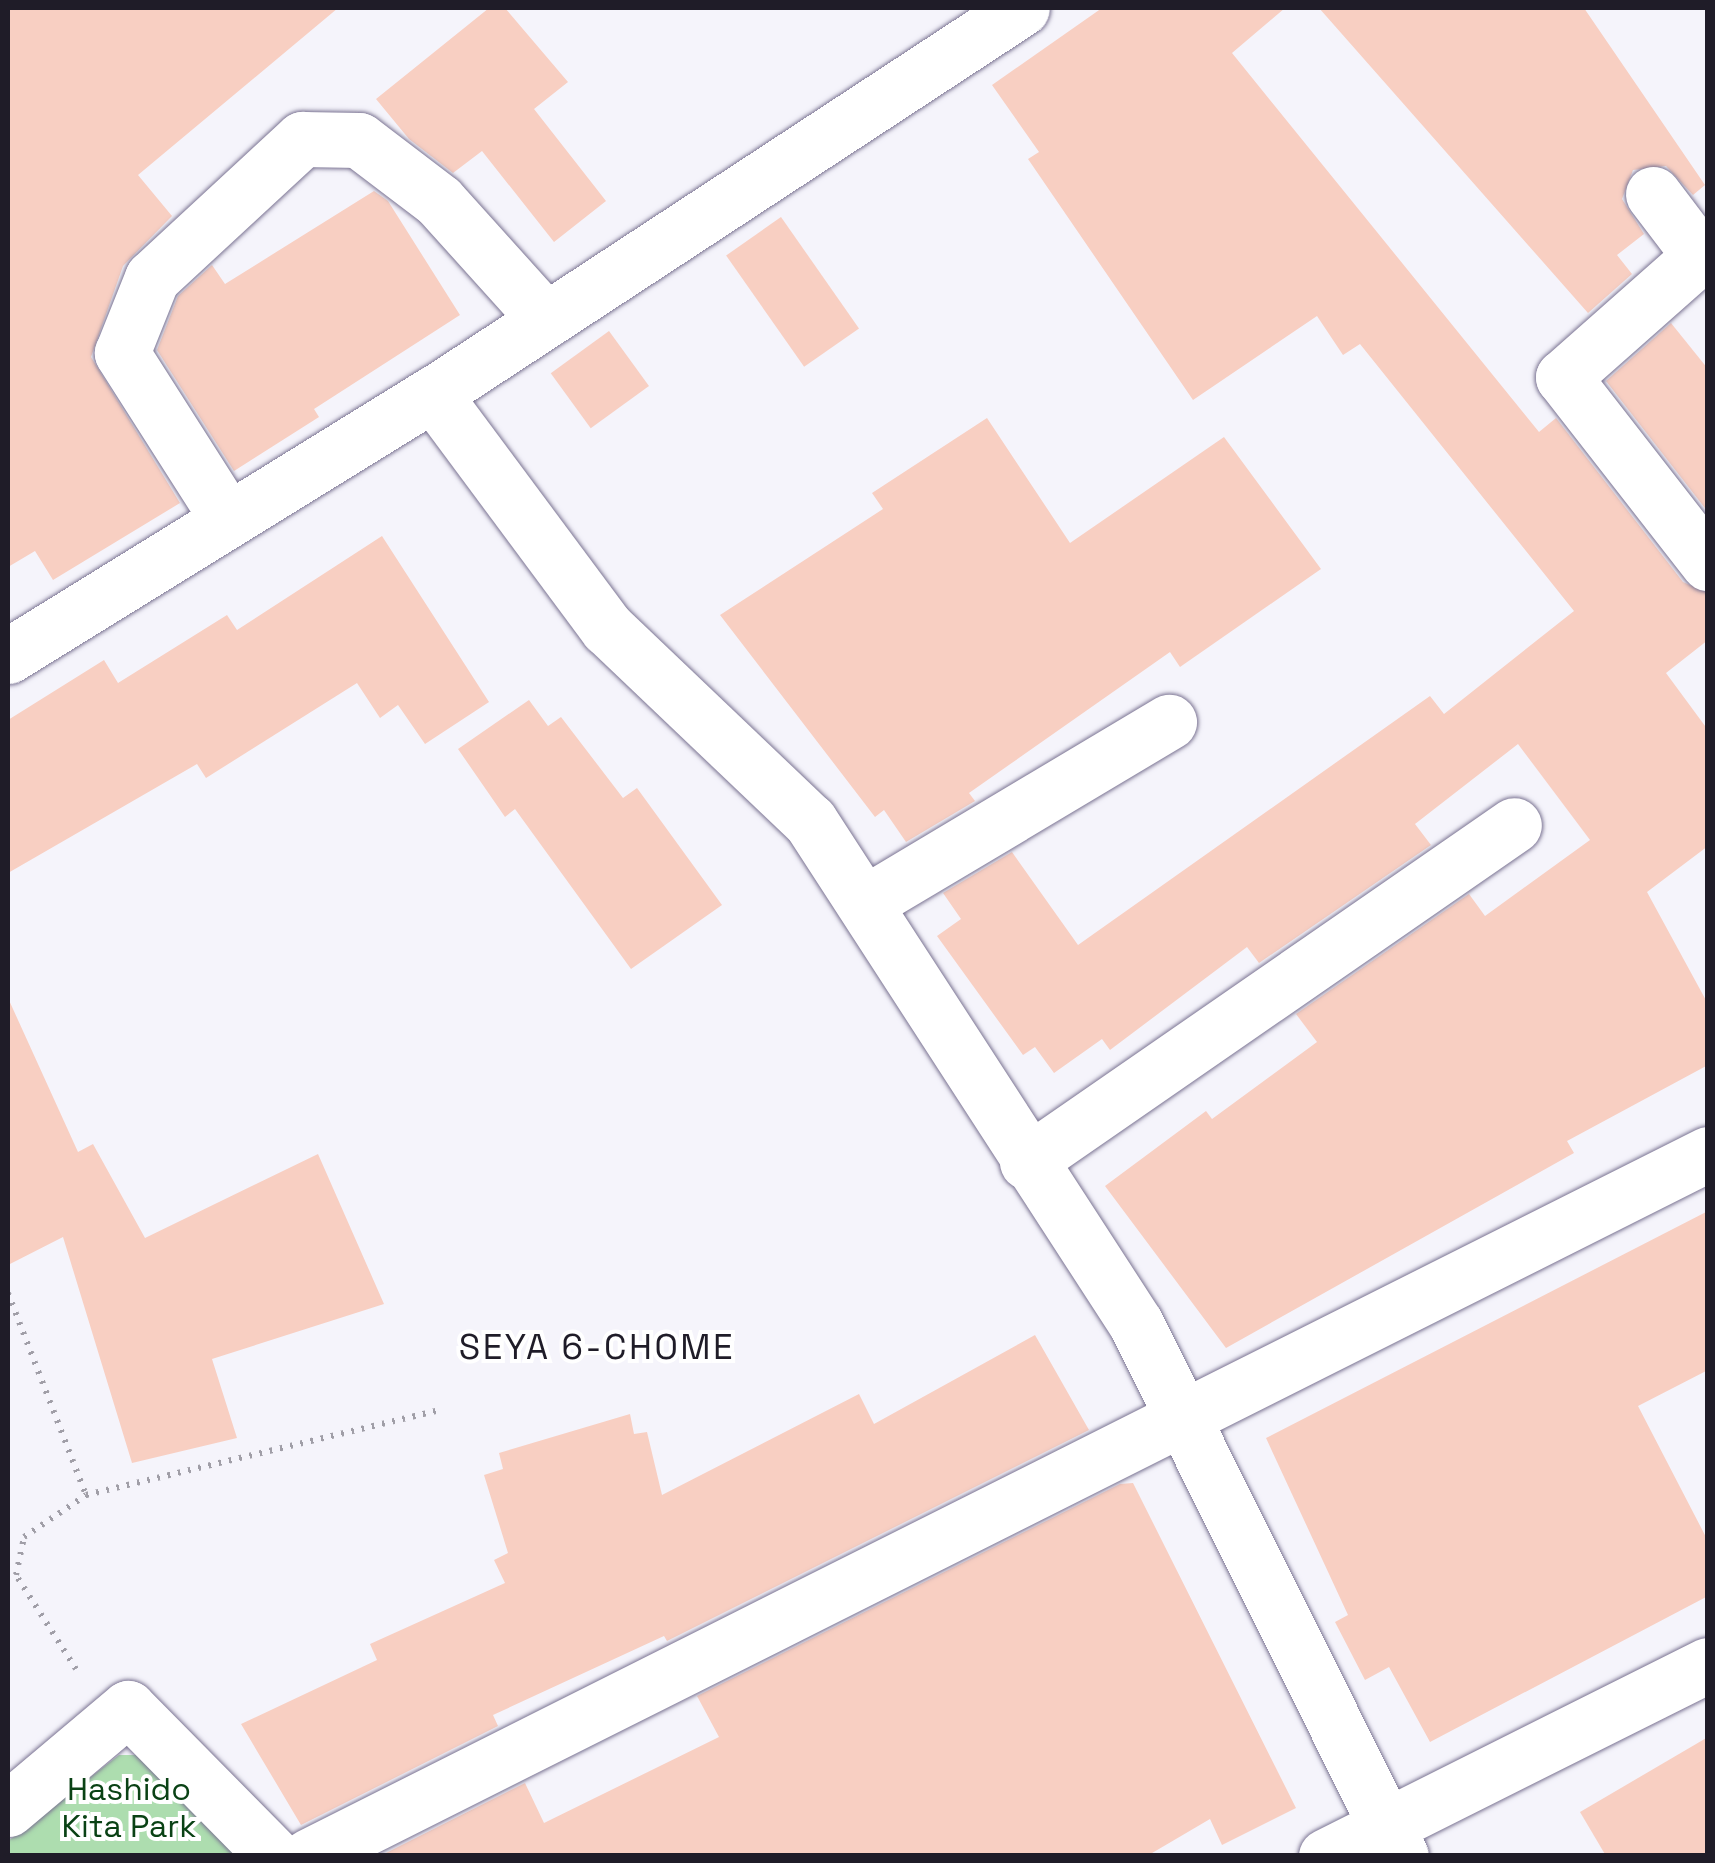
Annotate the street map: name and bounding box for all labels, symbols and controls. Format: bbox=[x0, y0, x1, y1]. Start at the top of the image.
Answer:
district label: SEYA 6-CHOME bbox=[458, 1326, 736, 1368]
park label: Hashido Kita Park bbox=[61, 1771, 197, 1846]

